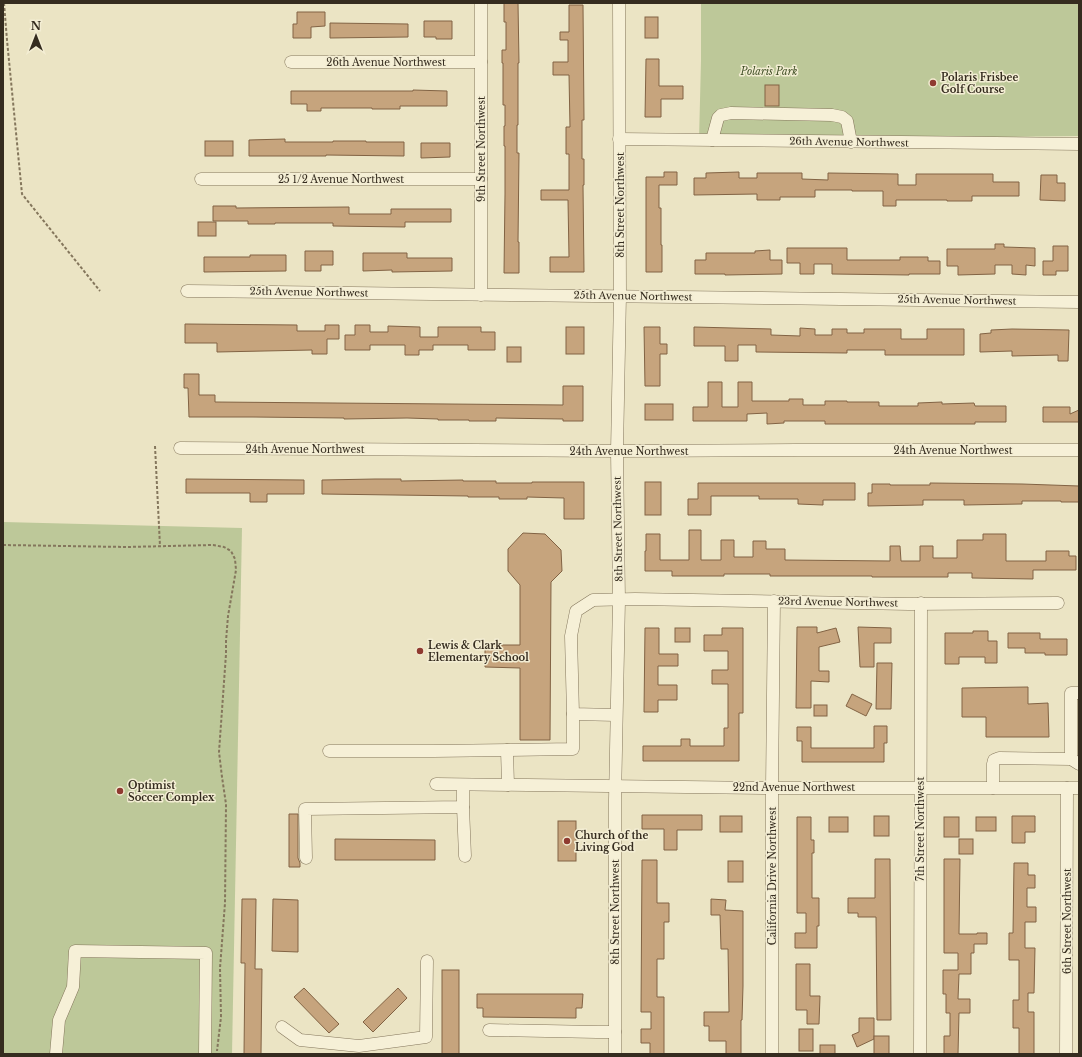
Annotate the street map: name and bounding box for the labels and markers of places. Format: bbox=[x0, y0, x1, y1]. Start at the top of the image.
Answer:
place label: Polaris Frisbee Golf Course bbox=[941, 71, 1018, 96]
marker: Polaris Frisbee Golf Course bbox=[928, 78, 938, 88]
place label: Lewis & Clark Elementary School bbox=[428, 639, 529, 664]
marker: Lewis & Clark Elementary School bbox=[415, 646, 425, 656]
place label: Optimist Soccer Complex bbox=[128, 779, 215, 804]
marker: Optimist Soccer Complex bbox=[115, 786, 125, 796]
place label: Church of the Living God bbox=[575, 829, 648, 854]
marker: Church of the Living God bbox=[562, 836, 572, 846]

